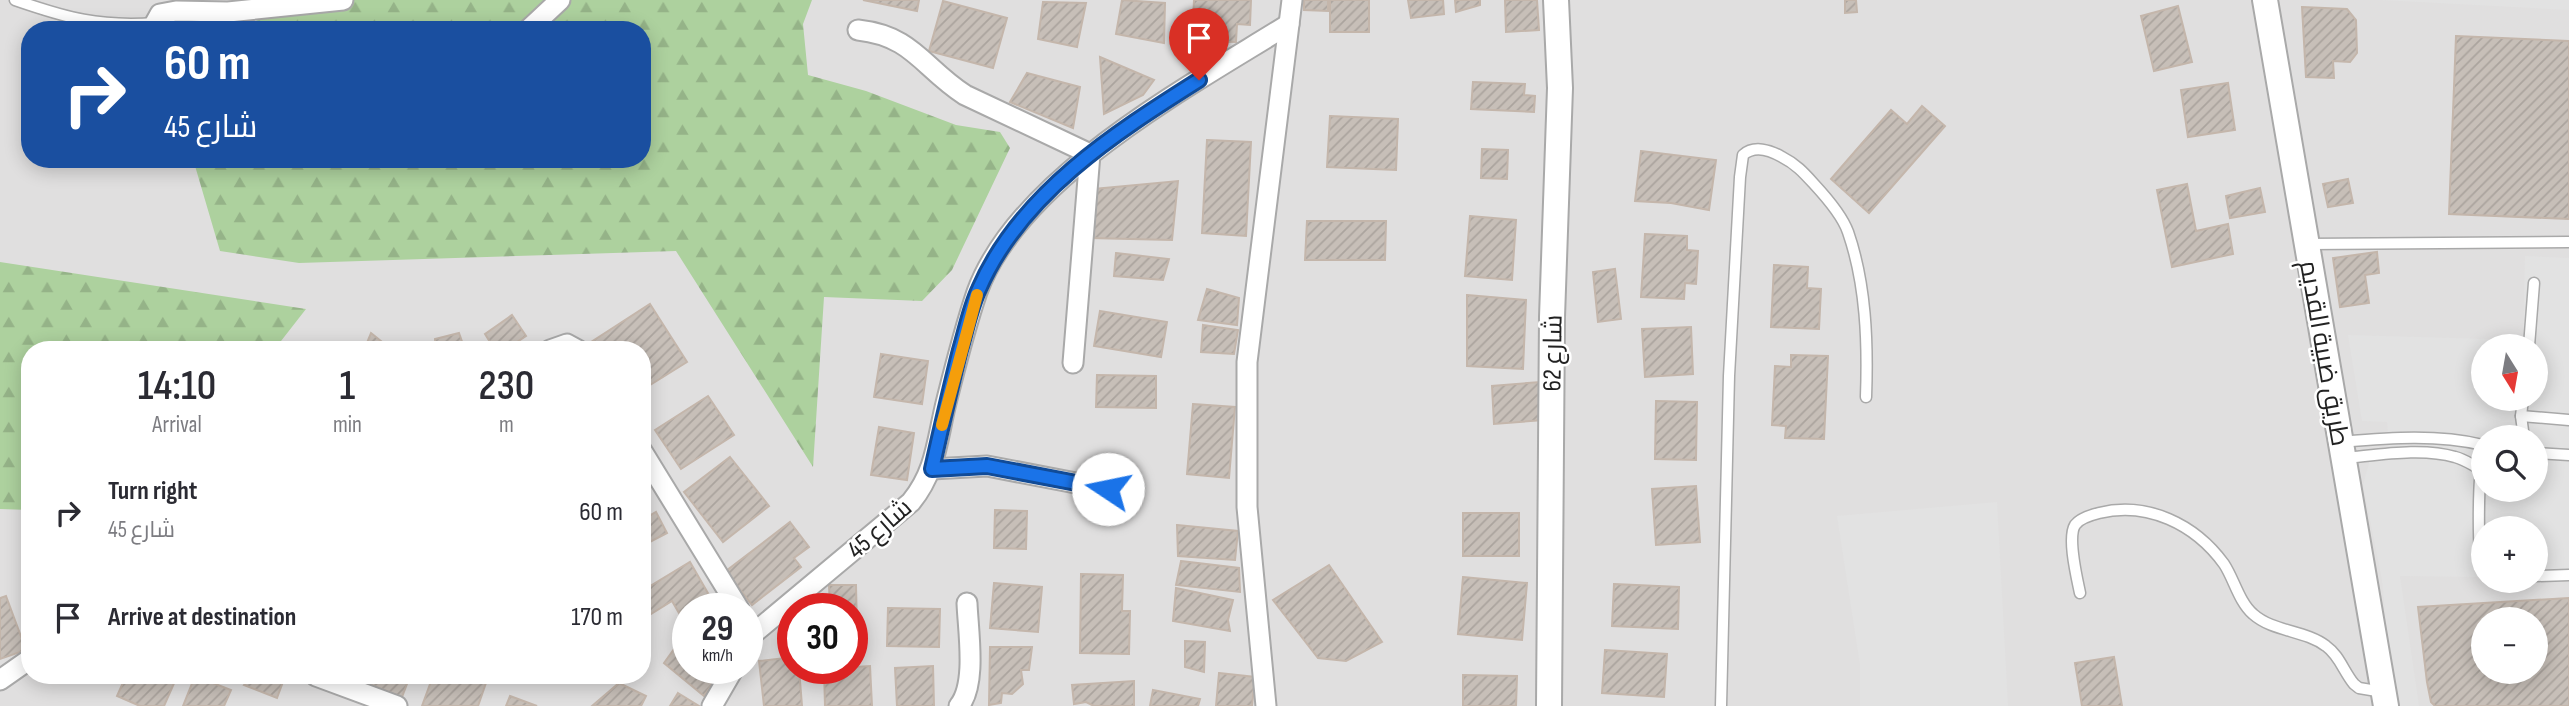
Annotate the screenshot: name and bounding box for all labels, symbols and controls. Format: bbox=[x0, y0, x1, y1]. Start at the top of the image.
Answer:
pin bbox=[1169, 8, 1229, 80]
icon: arrive bbox=[1180, 19, 1218, 57]
text: 60 m bbox=[164, 35, 251, 94]
icon: right bbox=[49, 49, 140, 140]
text: شارع 45 bbox=[164, 108, 257, 147]
street label: طريق ضبية القديم bbox=[2291, 258, 2355, 449]
street label: شارع 62 bbox=[1537, 314, 1570, 392]
north arrow bbox=[2471, 334, 2548, 411]
map controls bbox=[2471, 334, 2548, 684]
text: 14:10 bbox=[138, 361, 216, 412]
text: 1 bbox=[340, 361, 355, 412]
text: 230 bbox=[479, 361, 534, 412]
text: Arrival bbox=[152, 411, 202, 439]
text: min bbox=[333, 411, 362, 439]
text: m bbox=[499, 411, 514, 439]
button: search bbox=[2471, 425, 2548, 502]
position arrow bbox=[1071, 452, 1145, 526]
text: Turn right bbox=[108, 476, 197, 507]
street label: شارع 45 bbox=[841, 493, 919, 566]
icon: right bbox=[49, 494, 87, 532]
text: 60 m bbox=[579, 497, 623, 528]
text: شارع 45 bbox=[108, 516, 175, 544]
button: + bbox=[2471, 516, 2548, 593]
speed limit sign: 30 bbox=[777, 593, 868, 684]
icon: arrive bbox=[49, 599, 87, 637]
text: Arrive at destination bbox=[108, 602, 296, 633]
text: 170 m bbox=[571, 602, 623, 633]
button: − bbox=[2471, 607, 2548, 684]
text: 29 bbox=[702, 608, 733, 651]
text: km/h bbox=[702, 645, 733, 666]

